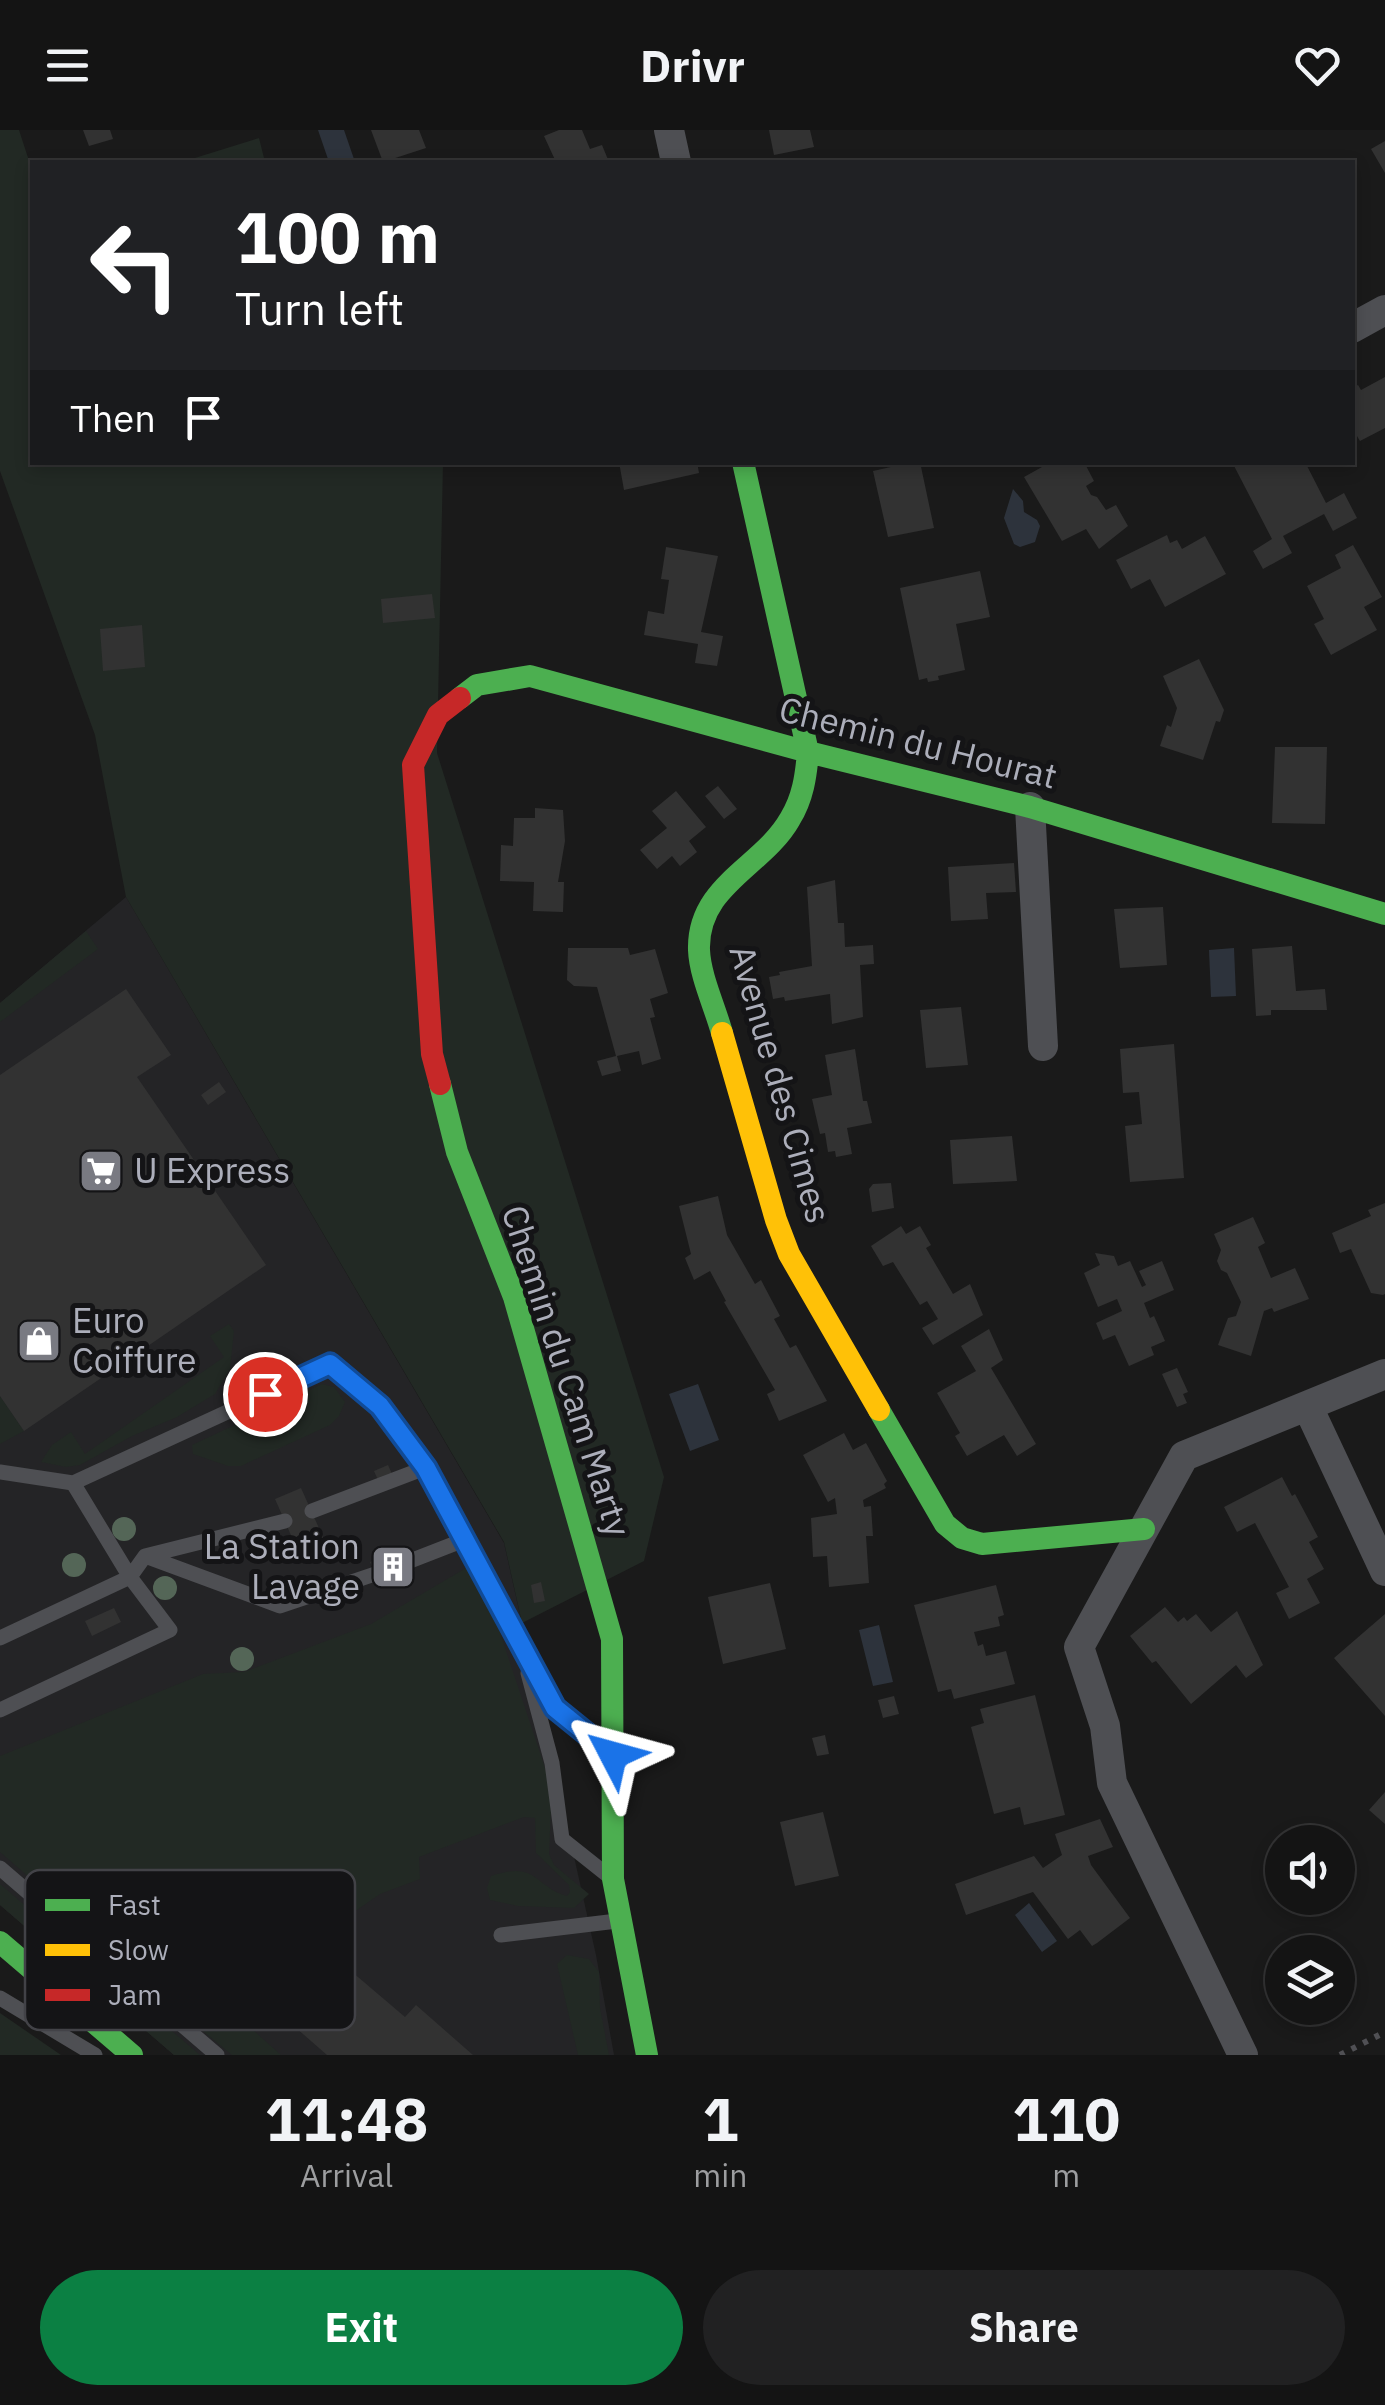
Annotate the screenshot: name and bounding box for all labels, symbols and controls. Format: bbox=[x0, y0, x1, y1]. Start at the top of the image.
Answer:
text: Drivr bbox=[640, 36, 745, 94]
icon: menu bbox=[40, 38, 95, 93]
icon: heart bbox=[1290, 38, 1345, 93]
text: 100 m bbox=[235, 191, 440, 282]
icon: left bbox=[70, 200, 200, 330]
text: Turn left bbox=[235, 279, 404, 337]
icon: arrive bbox=[176, 390, 231, 445]
text: Then bbox=[70, 393, 156, 442]
street label: Chemin du Hourat bbox=[775, 685, 1062, 799]
street label: Avenue des Cimes bbox=[719, 939, 843, 1228]
place label: U Express bbox=[134, 1147, 290, 1193]
supermarket icon: U Express bbox=[78, 1148, 124, 1194]
street label: Chemin du Cam Marty bbox=[492, 1199, 642, 1542]
place label: Euro Coiffure bbox=[72, 1297, 197, 1383]
shop icon: Euro Coiffure bbox=[16, 1318, 62, 1364]
pin bbox=[223, 1352, 308, 1437]
icon: arrive bbox=[238, 1367, 293, 1422]
place label: La Station Lavage bbox=[204, 1523, 360, 1609]
building icon: La Station Lavage bbox=[370, 1544, 416, 1590]
position arrow bbox=[561, 1703, 665, 1807]
map controls bbox=[1265, 1825, 1355, 2025]
button: sound bbox=[1265, 1825, 1355, 1915]
legend bbox=[25, 1870, 355, 2030]
text: Fast bbox=[108, 1886, 161, 1923]
text: Slow bbox=[108, 1931, 169, 1968]
button: layers bbox=[1265, 1935, 1355, 2025]
text: Jam bbox=[108, 1976, 162, 2013]
text: 11:48 bbox=[265, 2079, 429, 2158]
text: 1 bbox=[702, 2079, 738, 2158]
text: 110 bbox=[1012, 2079, 1120, 2158]
text: Arrival bbox=[300, 2154, 393, 2196]
text: min bbox=[693, 2154, 747, 2196]
text: m bbox=[1052, 2154, 1080, 2196]
button: Exit bbox=[40, 2270, 683, 2385]
button: Share bbox=[703, 2270, 1345, 2385]

